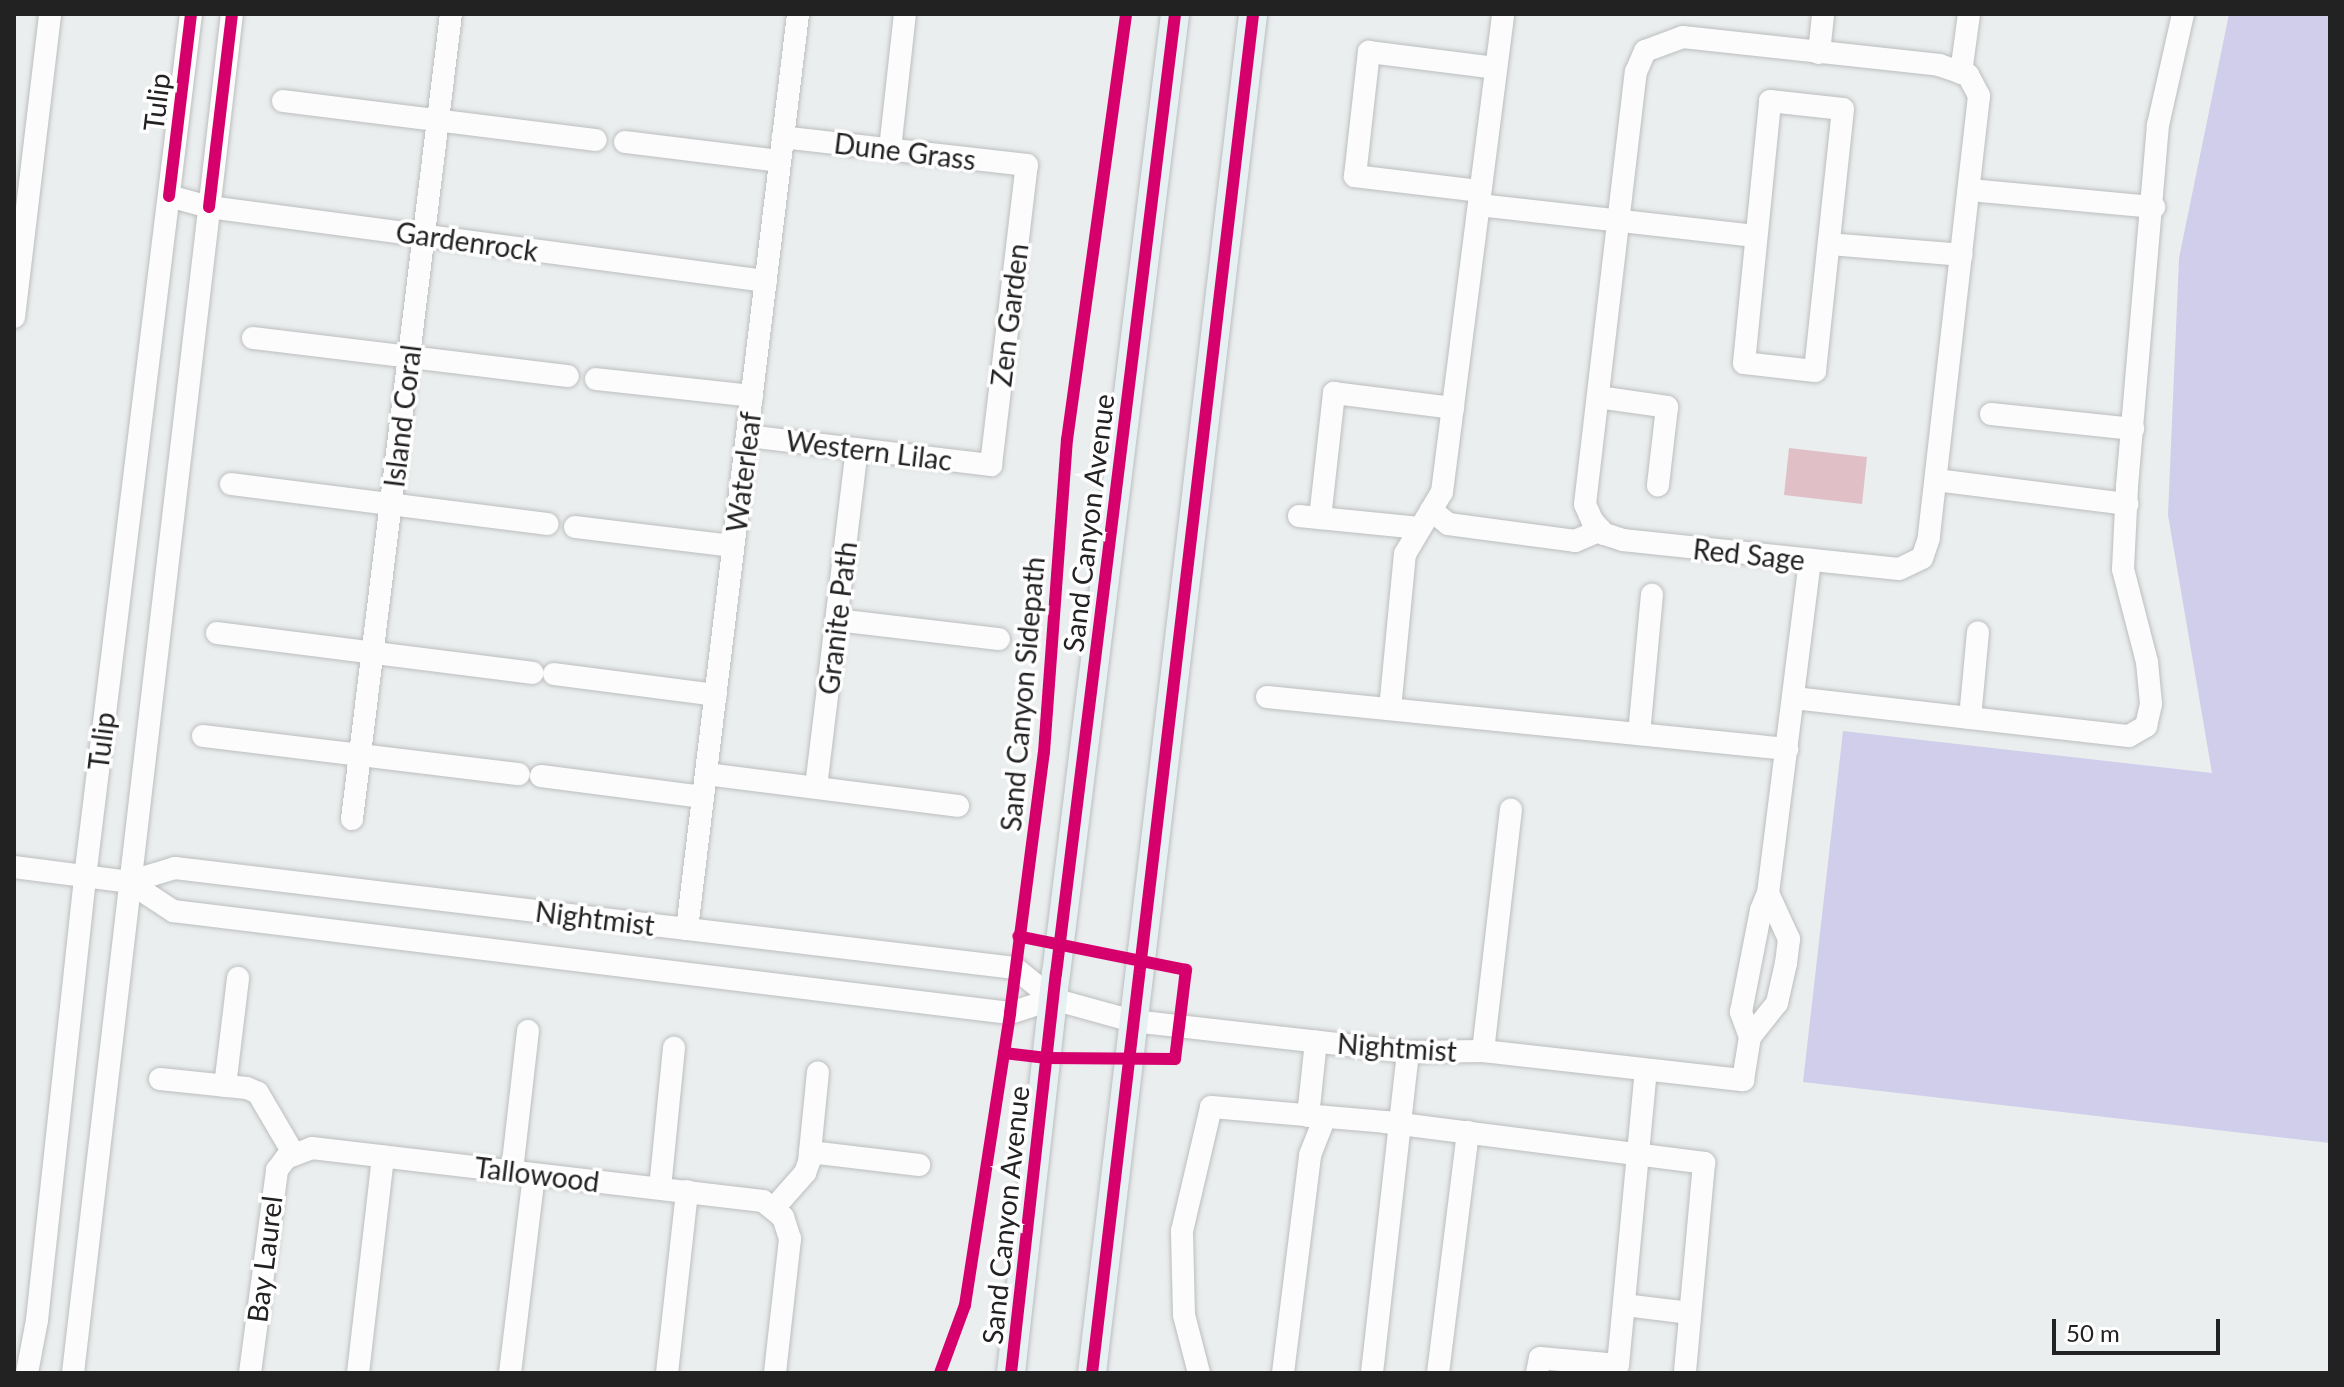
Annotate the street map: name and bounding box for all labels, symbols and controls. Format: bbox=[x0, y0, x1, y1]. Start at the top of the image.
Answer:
street label: Tulip bbox=[136, 71, 176, 133]
street label: Dune Grass bbox=[832, 126, 978, 176]
street label: Gardenrock bbox=[394, 214, 540, 268]
street label: Zen Garden bbox=[984, 242, 1034, 388]
street label: Island Coral bbox=[377, 343, 427, 489]
street label: Sand Canyon Avenue bbox=[1055, 392, 1121, 654]
street label: Waterleaf bbox=[719, 410, 767, 534]
street label: Western Lilac bbox=[784, 423, 954, 477]
street label: Red Sage bbox=[1691, 531, 1807, 577]
street label: Granite Path bbox=[811, 539, 863, 697]
street label: Sand Canyon Sidepath bbox=[993, 555, 1051, 833]
street label: Tulip bbox=[81, 710, 121, 772]
street label: Nightmist bbox=[533, 894, 657, 942]
street label: Nightmist bbox=[1336, 1026, 1458, 1068]
street label: Sand Canyon Avenue bbox=[975, 1084, 1035, 1346]
street label: Tallowood bbox=[473, 1150, 601, 1198]
street label: Bay Laurel bbox=[240, 1193, 288, 1325]
scale bar bbox=[2056, 1303, 2224, 1353]
text: 50 m bbox=[2066, 1318, 2120, 1347]

